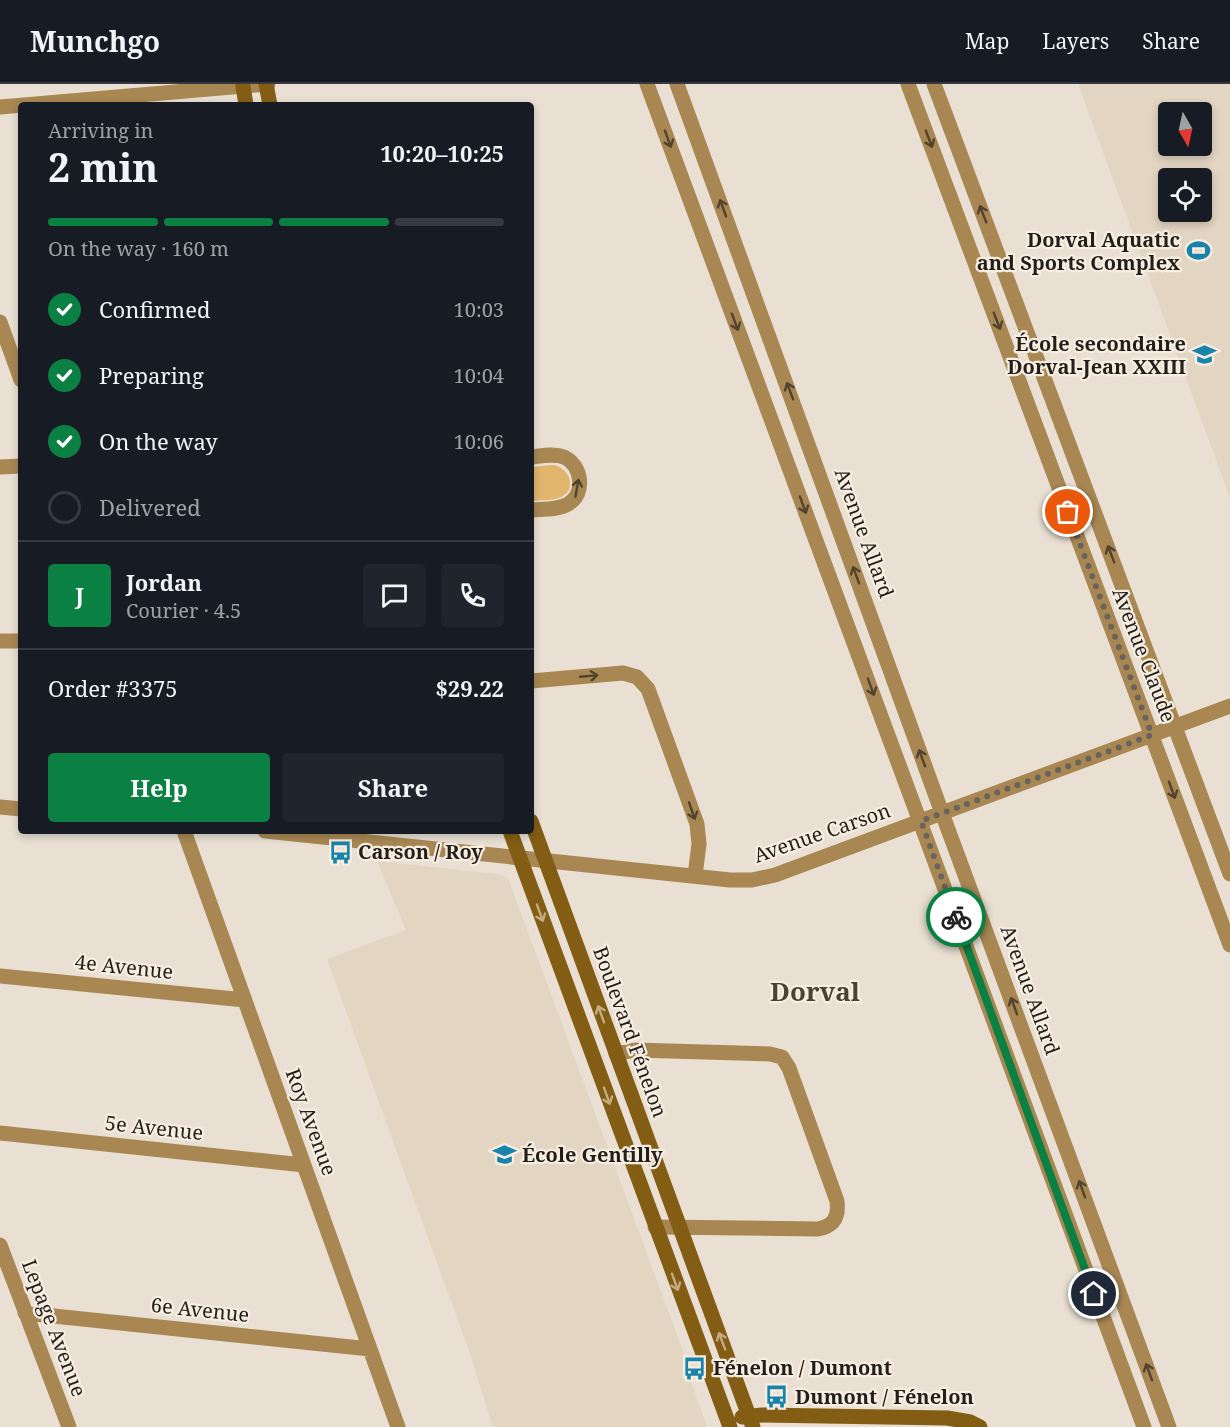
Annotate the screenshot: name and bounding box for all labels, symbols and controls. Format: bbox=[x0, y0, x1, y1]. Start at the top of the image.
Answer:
text: Munchgo bbox=[30, 22, 160, 60]
text: Map bbox=[965, 27, 1009, 55]
text: Layers bbox=[1042, 27, 1109, 55]
text: Share bbox=[1142, 27, 1200, 55]
north arrow bbox=[1158, 102, 1212, 156]
map controls bbox=[1158, 102, 1212, 222]
text: Arriving in bbox=[48, 117, 153, 144]
one-way arrow bbox=[663, 129, 674, 148]
one-way arrow bbox=[924, 129, 935, 148]
text: 10:20–10:25 bbox=[380, 138, 504, 168]
text: 2 min bbox=[48, 140, 158, 193]
button: locate bbox=[1158, 168, 1212, 222]
one-way arrow bbox=[716, 199, 727, 218]
one-way arrow bbox=[977, 205, 988, 224]
place label: Dorval Aquatic and Sports Complex bbox=[977, 226, 1180, 276]
text: On the way · 160 m bbox=[48, 235, 229, 262]
sports icon: Dorval Aquatic and Sports Complex bbox=[1185, 238, 1211, 264]
icon: check bbox=[48, 293, 81, 326]
text: Confirmed bbox=[99, 294, 210, 324]
text: 10:03 bbox=[454, 296, 504, 323]
one-way arrow bbox=[731, 312, 742, 331]
one-way arrow bbox=[992, 312, 1003, 330]
place label: École secondaire Dorval-Jean XXIII bbox=[1007, 330, 1186, 380]
school or university icon: École secondaire Dorval-Jean XXIII bbox=[1191, 342, 1217, 368]
icon: check bbox=[48, 359, 81, 392]
text: Preparing bbox=[99, 360, 204, 390]
text: 10:04 bbox=[454, 362, 504, 389]
one-way arrow bbox=[783, 383, 794, 401]
icon: check bbox=[48, 425, 81, 458]
text: On the way bbox=[99, 426, 218, 456]
text: 10:06 bbox=[454, 428, 504, 455]
street label: Avenue Allard bbox=[829, 464, 900, 601]
one-way arrow bbox=[572, 479, 583, 498]
pin bbox=[1042, 486, 1093, 537]
text: Delivered bbox=[99, 492, 201, 522]
one-way arrow bbox=[798, 495, 809, 513]
icon: bag bbox=[1051, 495, 1084, 528]
one-way arrow bbox=[1104, 545, 1115, 564]
button: chat bbox=[363, 564, 426, 627]
button: phone bbox=[441, 564, 504, 627]
one-way arrow bbox=[850, 566, 861, 585]
text: Jordan bbox=[126, 567, 202, 597]
text: J bbox=[75, 580, 84, 610]
street label: Avenue Claude bbox=[1106, 584, 1183, 726]
text: Courier · 4.5 bbox=[126, 597, 241, 624]
one-way arrow bbox=[579, 670, 599, 681]
text: Order #3375 bbox=[48, 673, 178, 703]
text: $29.22 bbox=[435, 673, 504, 703]
one-way arrow bbox=[866, 678, 877, 696]
one-way arrow bbox=[916, 749, 927, 768]
button: Help bbox=[48, 753, 270, 822]
button: Share bbox=[282, 753, 504, 822]
one-way arrow bbox=[1168, 780, 1179, 799]
street label: Avenue Carson bbox=[750, 796, 894, 869]
one-way arrow bbox=[687, 801, 698, 820]
place label: Carson / Roy bbox=[358, 838, 483, 865]
bus stop icon: Carson / Roy bbox=[327, 839, 353, 865]
courier bbox=[926, 887, 986, 947]
icon: bike bbox=[940, 901, 973, 934]
one-way arrow bbox=[535, 903, 546, 921]
street label: Avenue Allard bbox=[995, 921, 1066, 1058]
street label: Boulevard Fénelon bbox=[587, 943, 674, 1121]
street label: 4e Avenue bbox=[74, 948, 174, 985]
district label: Dorval bbox=[770, 973, 860, 1009]
one-way arrow bbox=[1008, 997, 1019, 1016]
one-way arrow bbox=[595, 1005, 606, 1024]
street label: Roy Avenue bbox=[280, 1064, 343, 1179]
one-way arrow bbox=[602, 1086, 613, 1105]
street label: 5e Avenue bbox=[104, 1109, 204, 1146]
place label: École Gentilly bbox=[522, 1141, 663, 1168]
school or university icon: École Gentilly bbox=[491, 1142, 517, 1168]
one-way arrow bbox=[1075, 1180, 1086, 1199]
street label: Lepage Avenue bbox=[16, 1255, 93, 1400]
pin bbox=[1068, 1268, 1119, 1319]
one-way arrow bbox=[671, 1272, 682, 1290]
icon: home bbox=[1077, 1277, 1110, 1310]
street label: 6e Avenue bbox=[150, 1291, 250, 1328]
one-way arrow bbox=[715, 1332, 726, 1351]
place label: Fénelon / Dumont bbox=[713, 1354, 892, 1381]
bus stop icon: Fénelon / Dumont bbox=[682, 1355, 708, 1381]
one-way arrow bbox=[1143, 1363, 1154, 1382]
place label: Dumont / Fénelon bbox=[795, 1383, 974, 1410]
bus stop icon: Dumont / Fénelon bbox=[764, 1384, 790, 1410]

